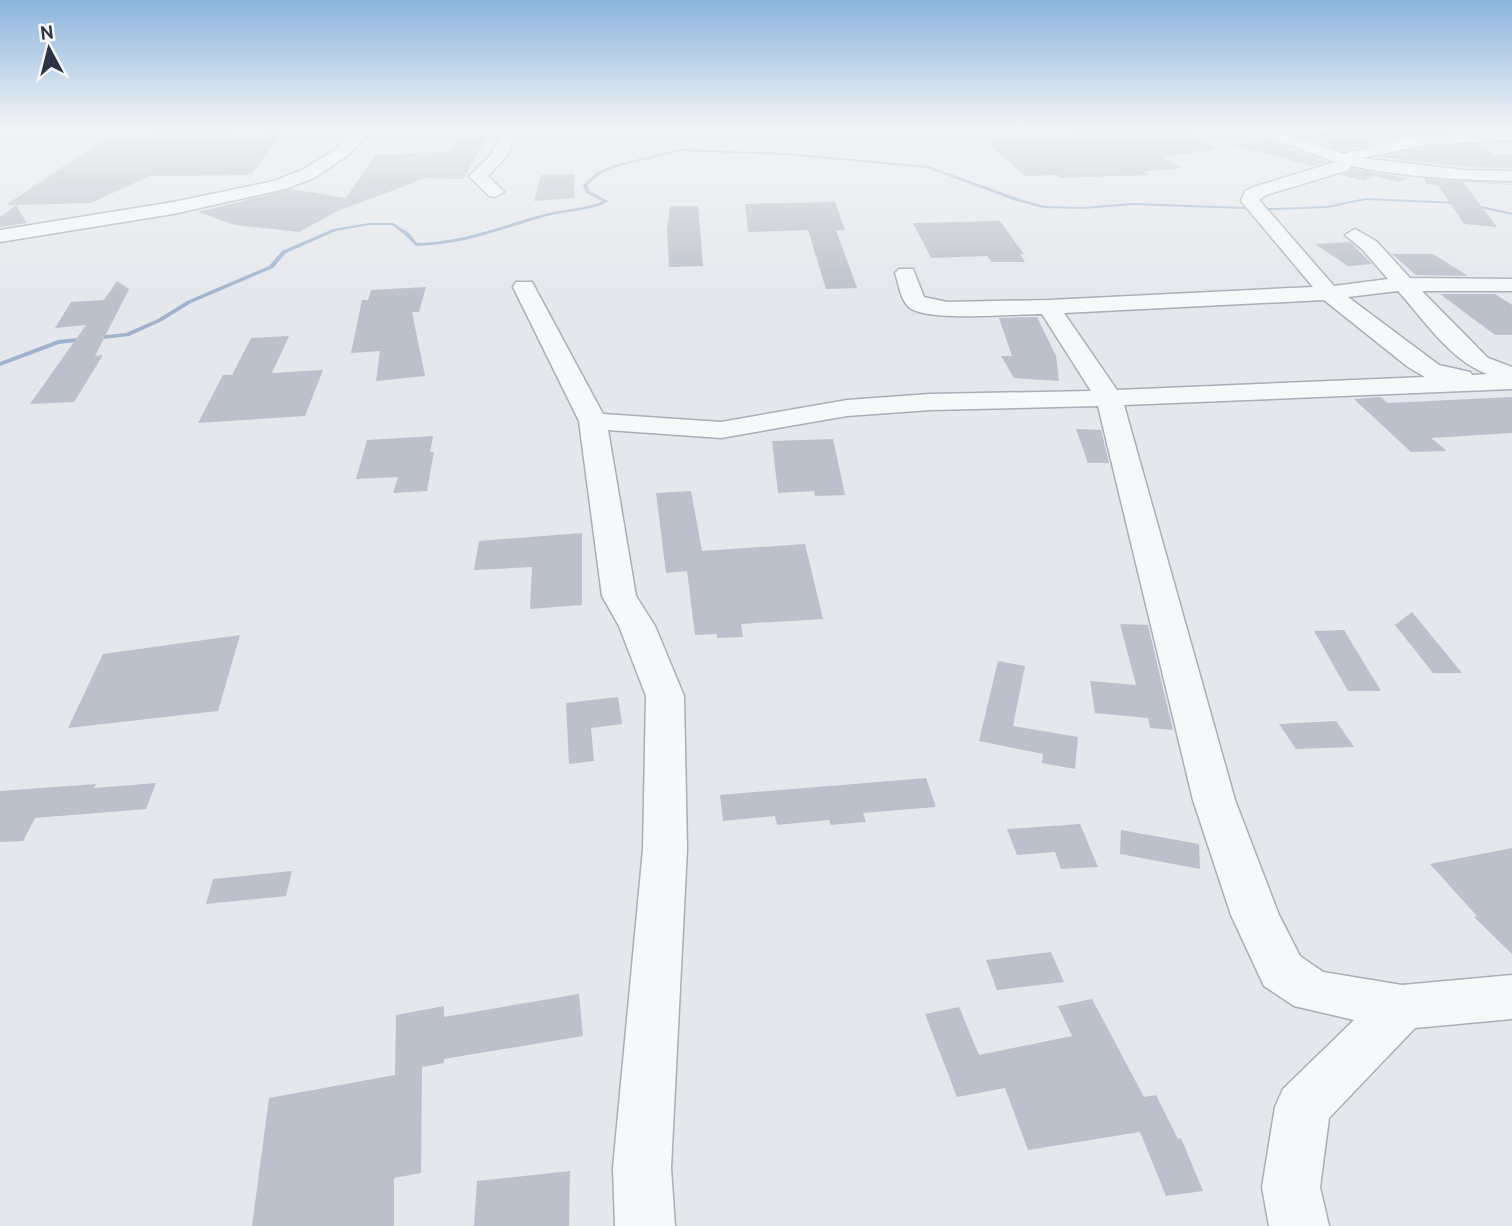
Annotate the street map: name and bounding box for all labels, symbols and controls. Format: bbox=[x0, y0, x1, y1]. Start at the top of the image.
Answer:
north arrow bbox=[14, 14, 84, 84]
text: N bbox=[39, 20, 55, 45]

